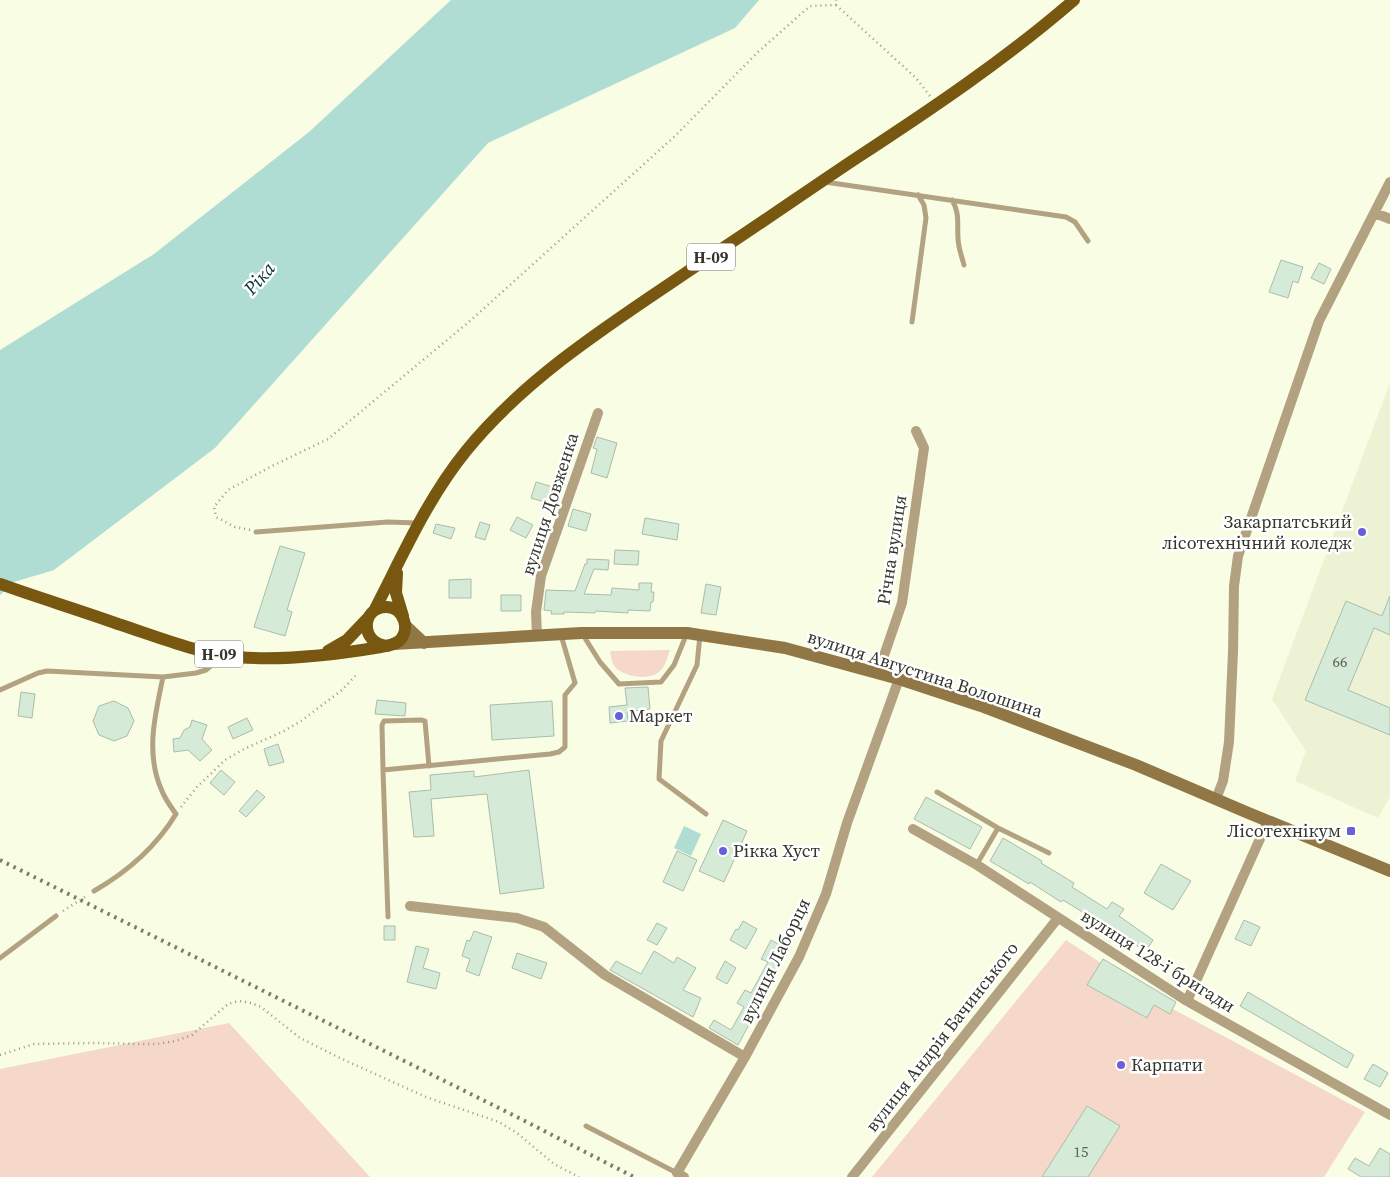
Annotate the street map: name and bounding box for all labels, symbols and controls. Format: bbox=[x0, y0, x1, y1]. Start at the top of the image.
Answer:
road number: Н-09 bbox=[687, 243, 735, 270]
water label: Ріка bbox=[237, 256, 281, 301]
street label: вулиця Довженка bbox=[515, 428, 585, 578]
street label: Річна вулиця bbox=[870, 493, 913, 607]
place label: Закарпатський лісотехнічний коледж bbox=[1162, 509, 1352, 555]
marker: Закарпатський лісотехнічний коледж bbox=[1356, 526, 1368, 538]
street label: вулиця Августина Волошина bbox=[804, 624, 1047, 724]
road number: Н-09 bbox=[195, 641, 243, 668]
house number: 66 bbox=[1332, 651, 1348, 672]
place label: Маркет bbox=[629, 703, 693, 728]
marker: Маркет bbox=[613, 710, 625, 722]
place label: Лісотехнікум bbox=[1227, 818, 1341, 843]
marker: Лісотехнікум bbox=[1345, 825, 1357, 837]
place label: Рікка Хуст bbox=[733, 838, 821, 863]
marker: Рікка Хуст bbox=[717, 845, 729, 857]
street label: вулиця Лаборця bbox=[733, 894, 816, 1028]
street label: вулиця 128-ї бригади bbox=[1076, 903, 1240, 1018]
street label: вулиця Андрія Бачинського bbox=[859, 936, 1024, 1137]
place label: Карпати bbox=[1131, 1052, 1203, 1077]
marker: Карпати bbox=[1115, 1059, 1127, 1071]
house number: 15 bbox=[1073, 1141, 1089, 1162]

